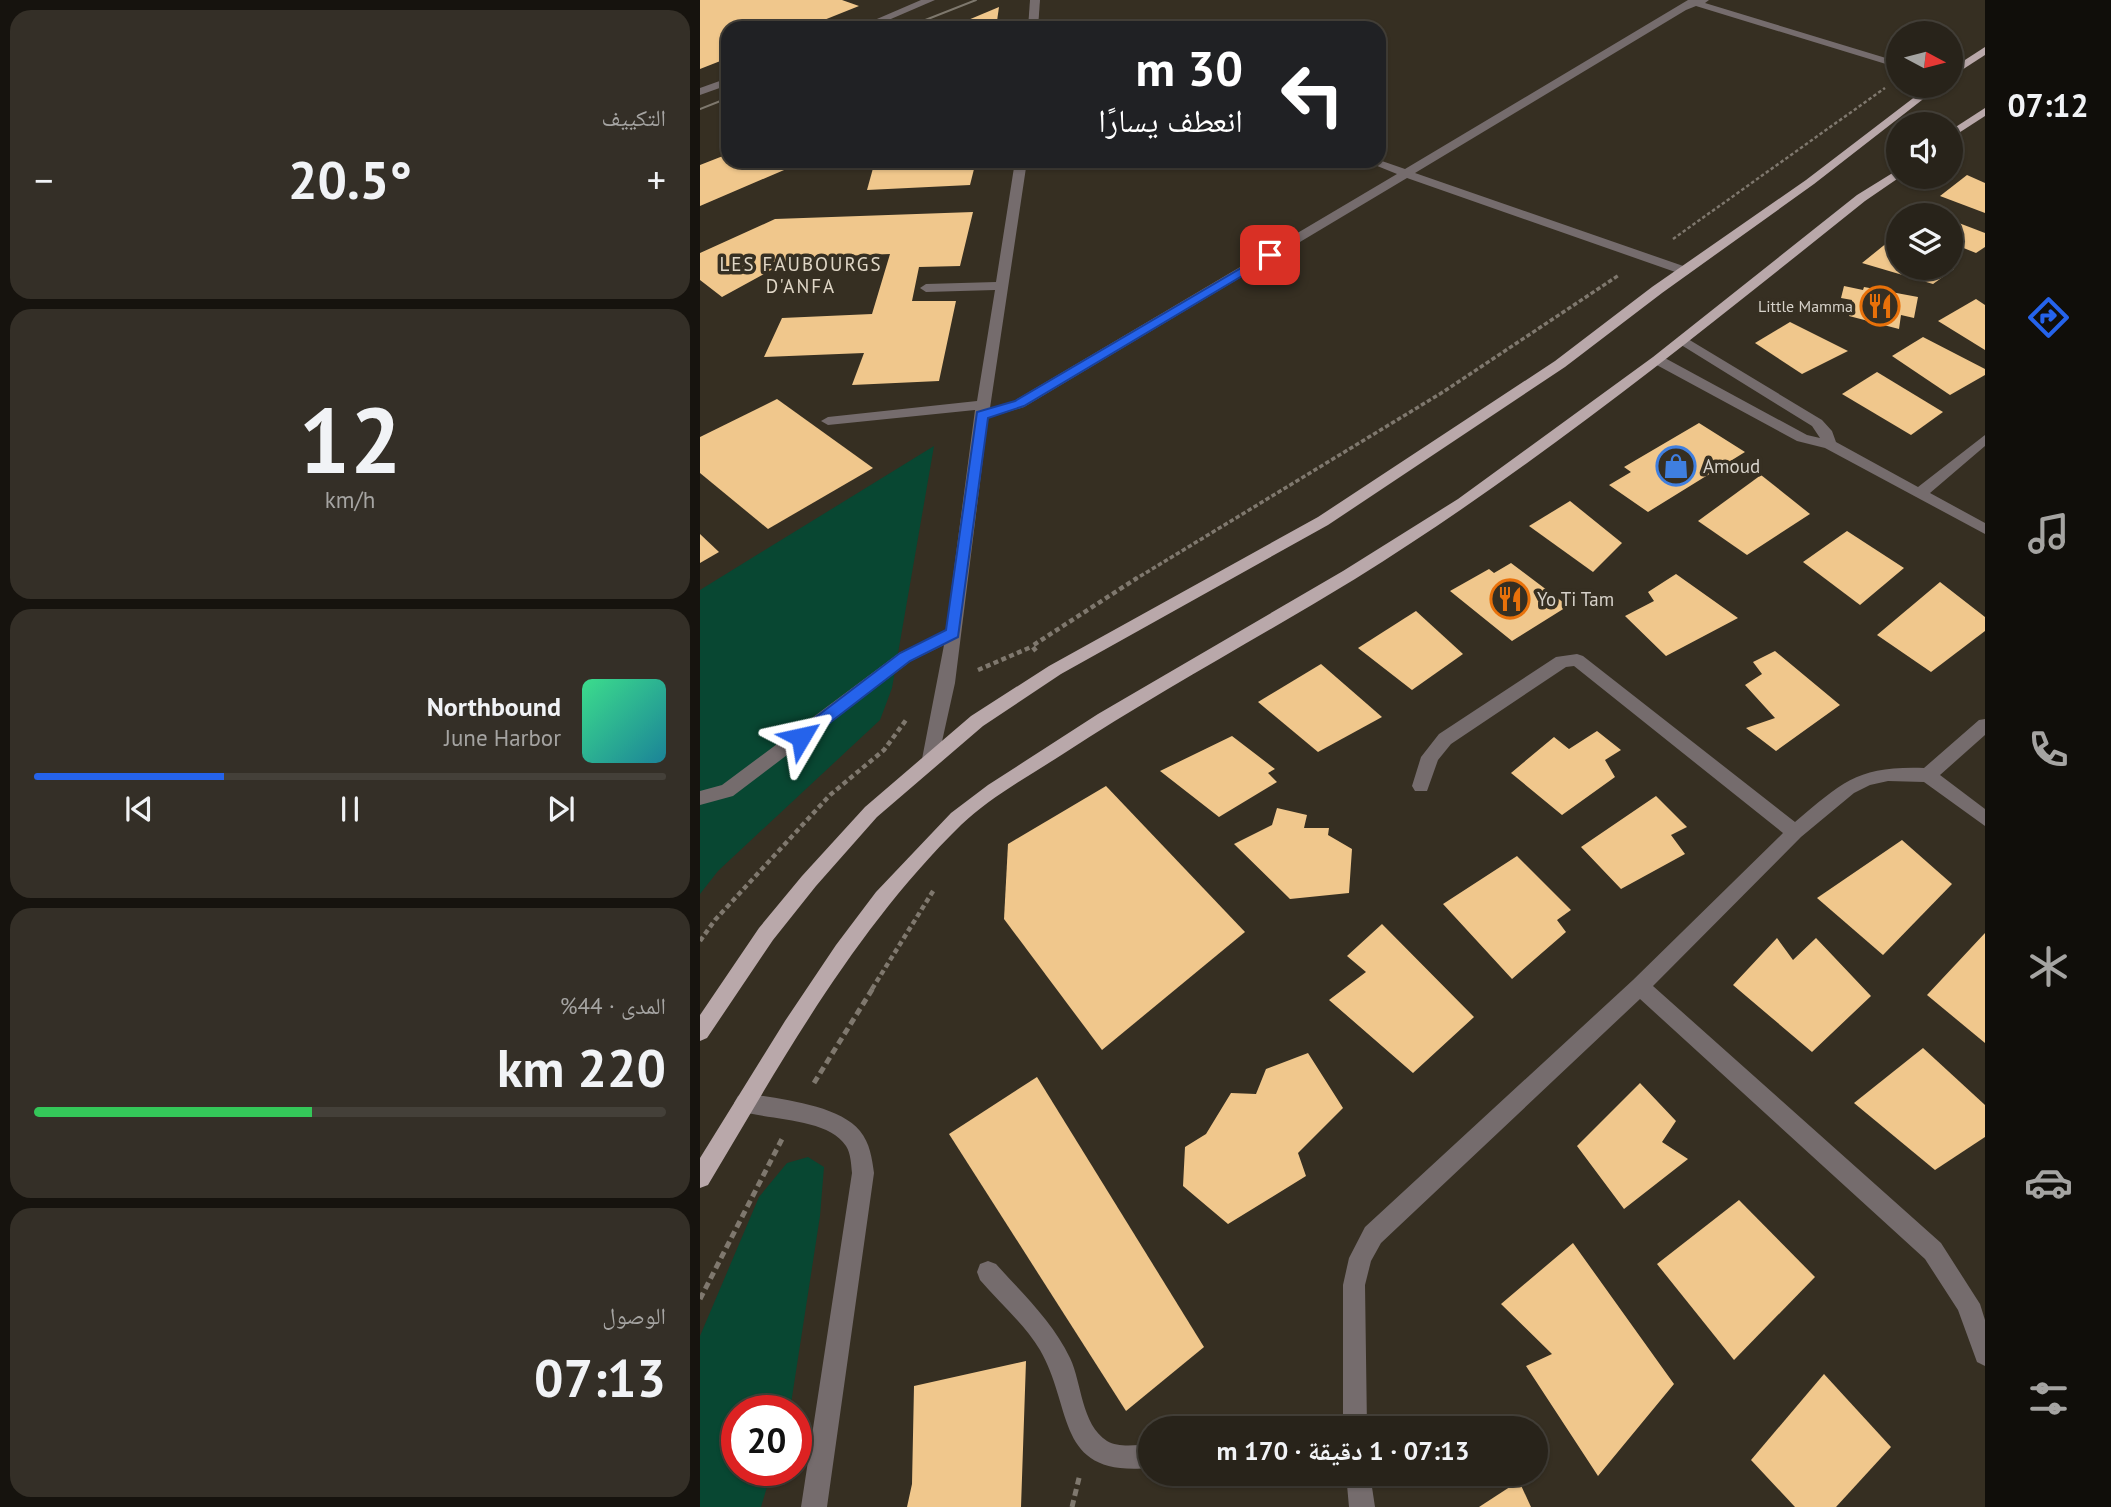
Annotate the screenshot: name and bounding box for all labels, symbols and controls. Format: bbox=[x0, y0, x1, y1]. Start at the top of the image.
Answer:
north arrow bbox=[1886, 21, 1964, 98]
map controls bbox=[1886, 21, 1963, 280]
text: 30 m bbox=[1136, 36, 1243, 100]
icon: left bbox=[1267, 49, 1358, 140]
text: 07:12 bbox=[2007, 84, 2089, 126]
text: انعطف يسارًا bbox=[1098, 99, 1243, 141]
text: التكييف bbox=[601, 103, 666, 132]
button: sound bbox=[1886, 112, 1963, 189]
text: 20.5° bbox=[288, 146, 412, 213]
text: − bbox=[34, 155, 53, 204]
text: + bbox=[647, 155, 666, 204]
button: layers bbox=[1886, 203, 1963, 280]
pin bbox=[1240, 225, 1300, 285]
icon: arrive bbox=[1251, 236, 1289, 274]
district label: LES FAUBOURGS D'ANFA bbox=[719, 252, 883, 298]
restaurant icon: Little Mamma bbox=[1859, 285, 1901, 327]
icon: directions bbox=[2024, 293, 2073, 342]
place label: Little Mamma bbox=[1758, 296, 1853, 316]
text: 12 bbox=[298, 380, 402, 498]
shop icon: Amoud bbox=[1655, 445, 1697, 487]
place label: Amoud bbox=[1703, 454, 1760, 478]
text: km/h bbox=[325, 485, 375, 514]
icon: music bbox=[2024, 509, 2073, 558]
restaurant icon: Yo Ti Tam bbox=[1489, 578, 1531, 620]
place label: Yo Ti Tam bbox=[1537, 587, 1614, 611]
text: Northbound bbox=[427, 690, 561, 723]
position arrow bbox=[764, 700, 838, 774]
text: June Harbor bbox=[444, 723, 561, 752]
icon: phone bbox=[2024, 725, 2073, 774]
icon: previous bbox=[120, 790, 158, 828]
icon: pause bbox=[331, 790, 369, 828]
icon: next bbox=[542, 790, 580, 828]
icon: climate bbox=[2024, 942, 2073, 991]
text: المدى · 44% bbox=[560, 991, 666, 1020]
text: 220 km bbox=[497, 1034, 666, 1101]
icon: car bbox=[2024, 1158, 2073, 1207]
text: الوصول bbox=[602, 1301, 666, 1330]
text: 07:13 bbox=[534, 1344, 666, 1411]
icon: filters bbox=[2024, 1374, 2073, 1423]
speed limit sign: 20 bbox=[721, 1395, 812, 1486]
text: 07:13 · 1 دقيقة · 170 m bbox=[1216, 1434, 1470, 1467]

